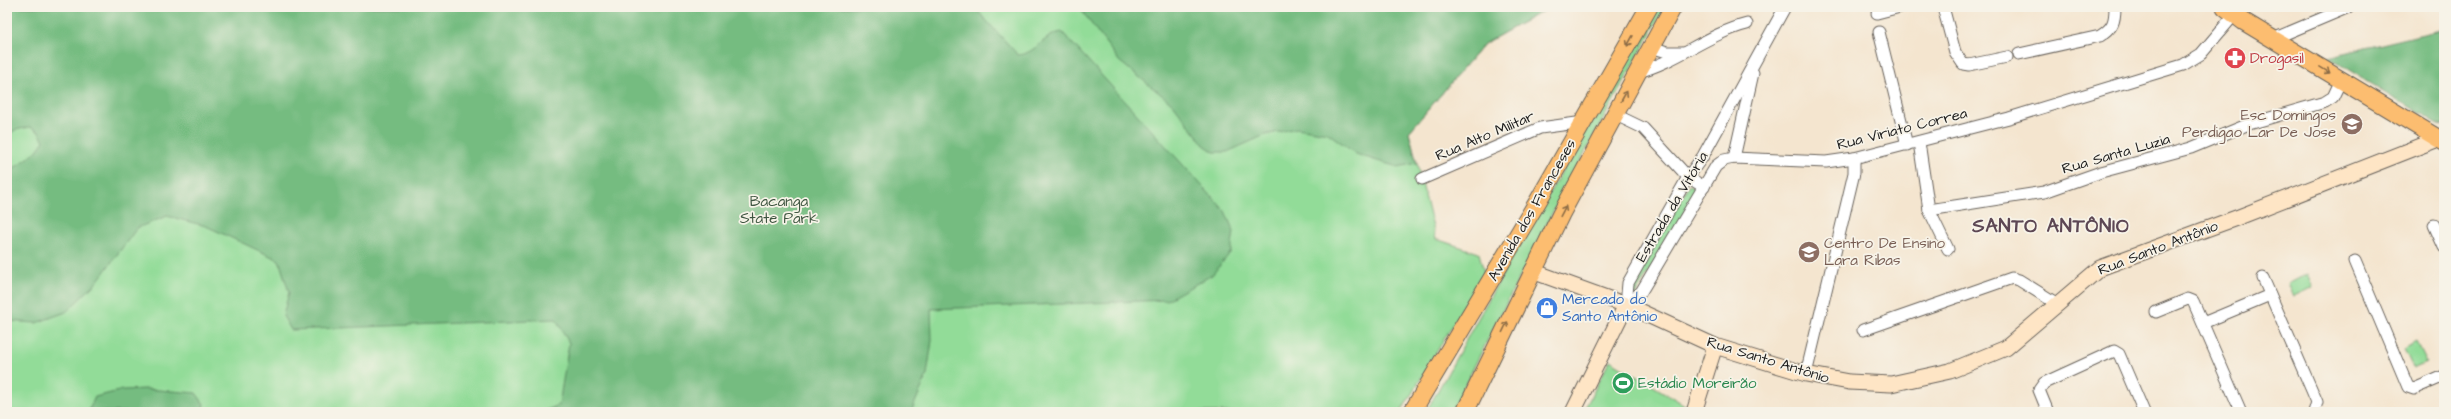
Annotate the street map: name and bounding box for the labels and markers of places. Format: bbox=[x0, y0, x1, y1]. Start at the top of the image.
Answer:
pharmacy icon: Drogasil bbox=[2222, 45, 2248, 71]
place label: Drogasil bbox=[2250, 48, 2304, 70]
place label: Esc Domingos Perdigao Lar De Jose bbox=[2182, 105, 2336, 144]
school or university icon: Esc Domingos Perdigao Lar De Jose bbox=[2339, 111, 2365, 137]
place label: Centro De Ensino Lara Ribas bbox=[1824, 233, 1946, 271]
school or university icon: Centro De Ensino Lara Ribas bbox=[1796, 239, 1822, 265]
place label: Mercado do Santo Antônio bbox=[1562, 289, 1658, 327]
shop icon: Mercado do Santo Antônio bbox=[1534, 295, 1560, 321]
sports icon: Estádio Moreirão bbox=[1610, 370, 1636, 396]
place label: Estádio Moreirão bbox=[1638, 373, 1757, 394]

